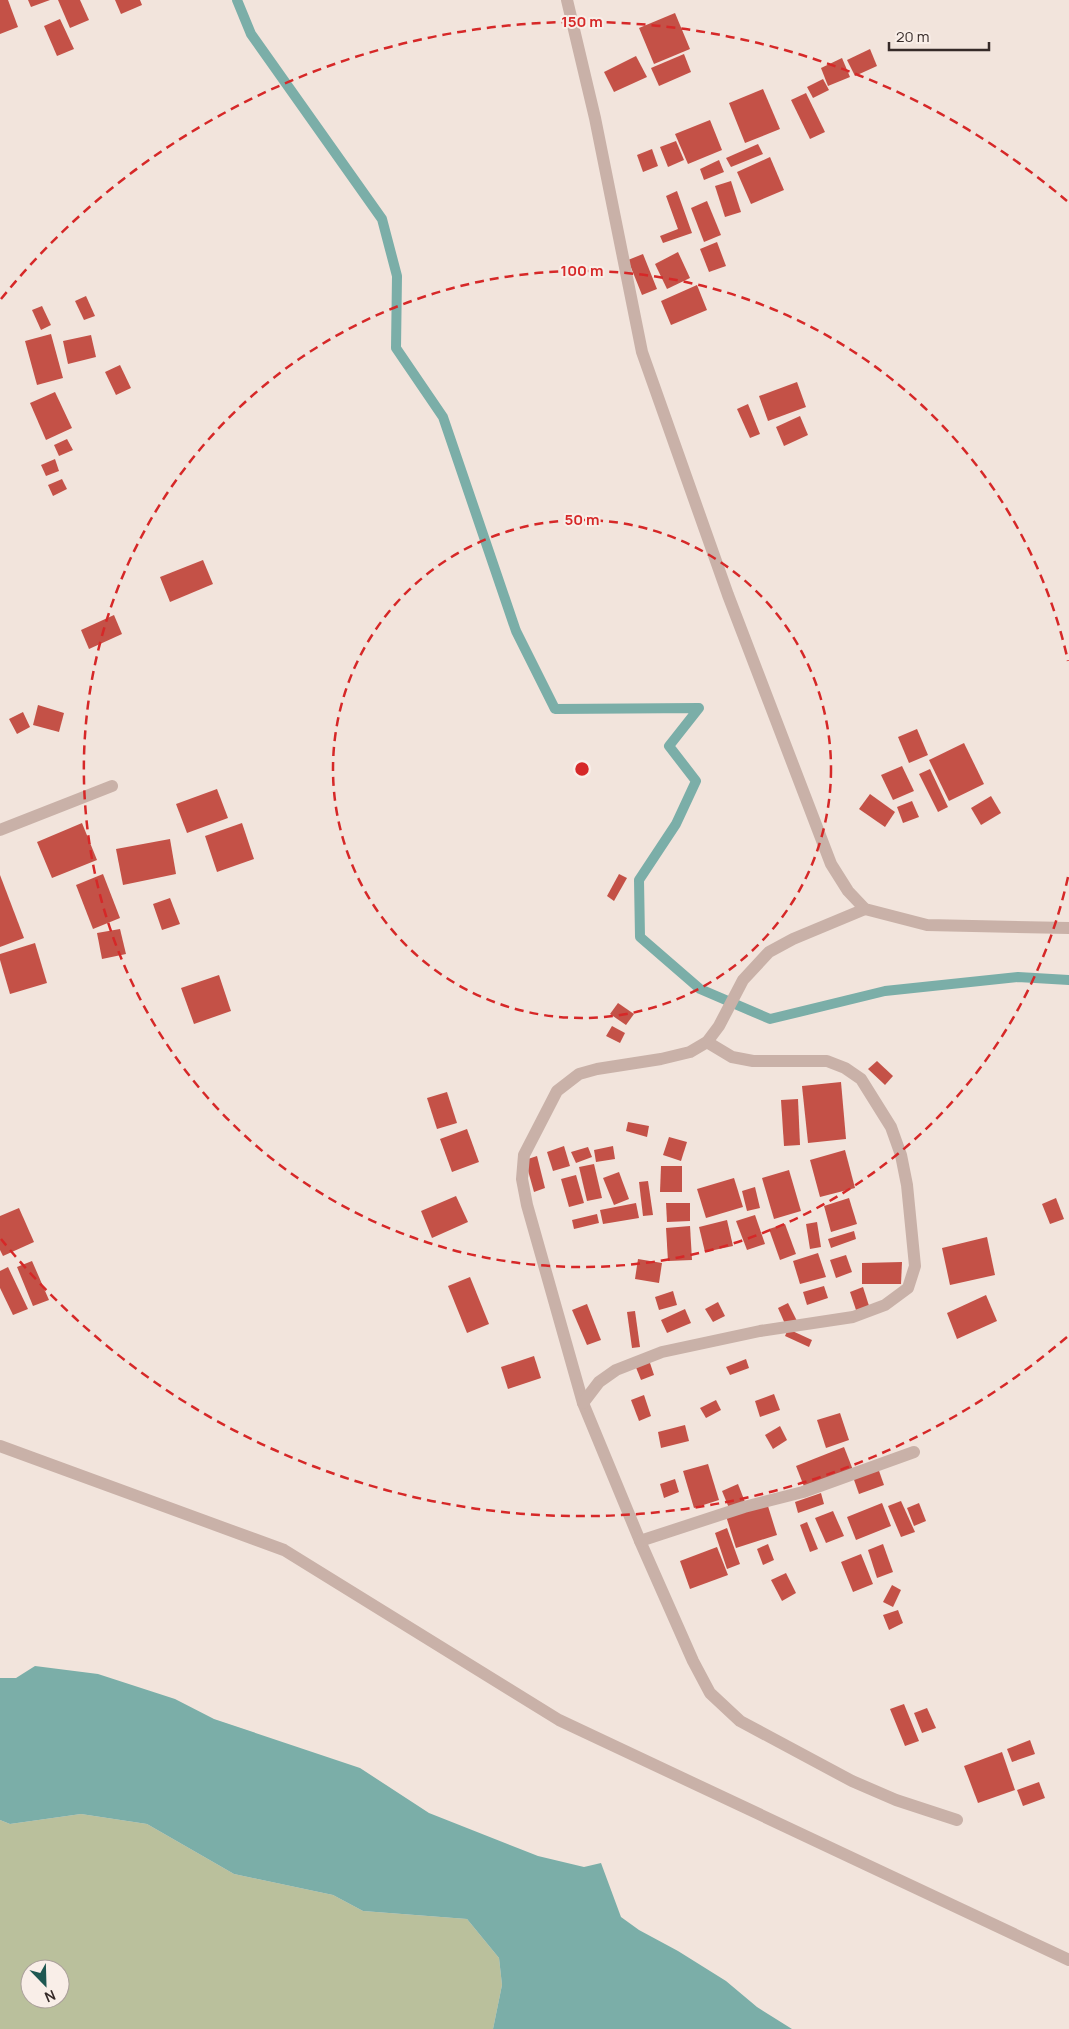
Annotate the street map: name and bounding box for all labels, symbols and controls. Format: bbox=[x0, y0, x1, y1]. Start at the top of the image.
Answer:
text: 150 m bbox=[561, 11, 603, 32]
scale bar bbox=[889, 20, 989, 52]
text: 20 m bbox=[896, 26, 929, 47]
text: 100 m bbox=[561, 260, 603, 281]
text: 50 m bbox=[564, 509, 600, 530]
centre of rings bbox=[573, 760, 591, 778]
north arrow bbox=[20, 1959, 70, 2009]
text: N bbox=[42, 1986, 59, 2007]

